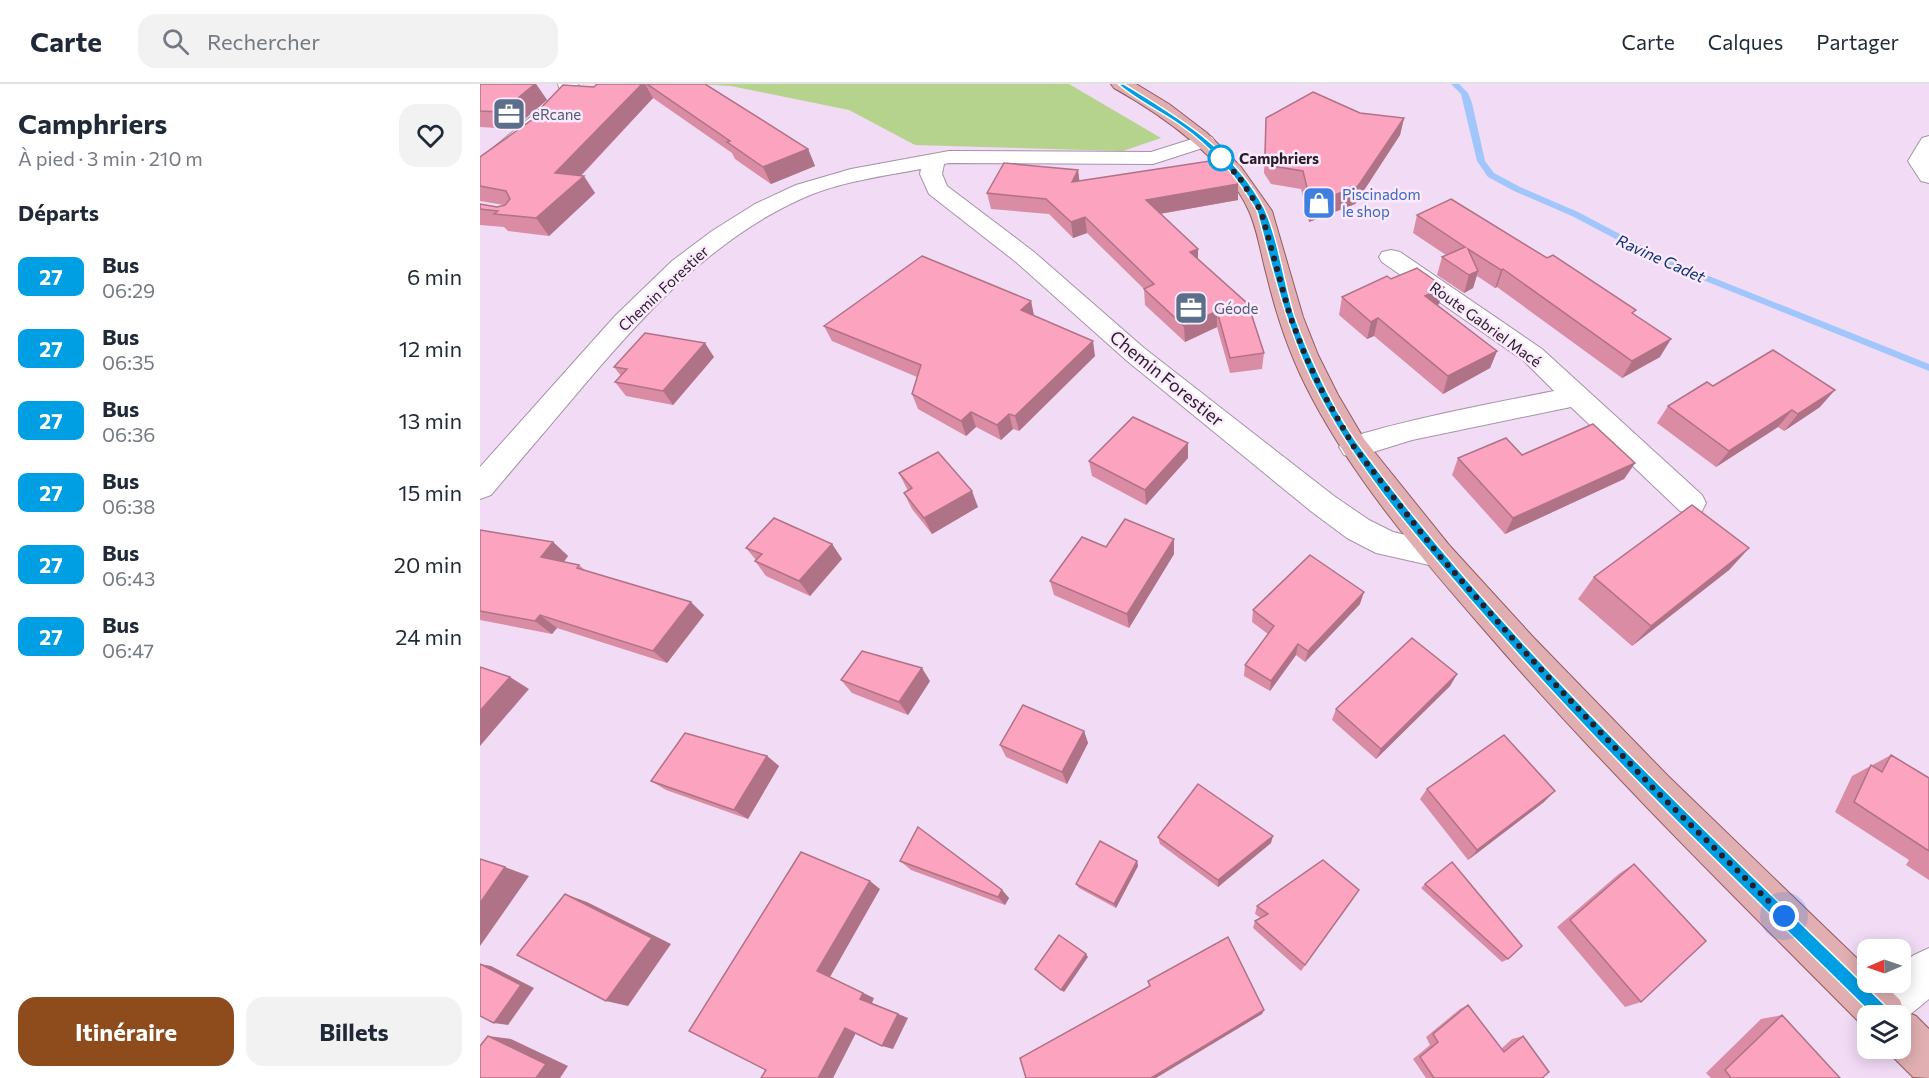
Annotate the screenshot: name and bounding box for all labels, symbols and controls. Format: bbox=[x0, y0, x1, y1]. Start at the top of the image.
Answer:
search box bbox=[138, 14, 558, 68]
text: Carte bbox=[30, 24, 102, 58]
icon: search bbox=[159, 25, 192, 58]
text: Rechercher bbox=[207, 28, 320, 55]
text: Carte bbox=[1622, 29, 1675, 54]
text: Calques bbox=[1708, 29, 1783, 54]
text: Partager bbox=[1816, 29, 1899, 54]
office icon: eRcane bbox=[491, 96, 527, 132]
button: heart bbox=[399, 104, 462, 167]
place label: eRcane bbox=[532, 105, 581, 123]
text: Camphriers bbox=[18, 106, 167, 140]
marker: Camphriers bbox=[1208, 145, 1234, 171]
text: À pied · 3 min · 210 m bbox=[18, 146, 203, 170]
place label: Camphriers bbox=[1239, 149, 1319, 167]
shop icon: Piscinadom le shop bbox=[1301, 185, 1337, 221]
place label: Piscinadom le shop bbox=[1342, 185, 1421, 220]
text: Départs bbox=[18, 199, 99, 226]
water label: Ravine Cadet bbox=[1614, 230, 1709, 286]
street label: Chemin Forestier bbox=[614, 242, 712, 334]
text: Bus bbox=[102, 251, 139, 278]
text: 6 min bbox=[407, 263, 462, 290]
text: 27 bbox=[39, 264, 63, 289]
text: 06:29 bbox=[102, 278, 155, 302]
street label: Route Gabriel Macé bbox=[1427, 278, 1545, 370]
office icon: Géode bbox=[1173, 290, 1209, 326]
place label: Géode bbox=[1214, 299, 1259, 317]
text: Bus bbox=[102, 323, 139, 350]
street label: Chemin Forestier bbox=[1106, 325, 1228, 431]
text: 12 min bbox=[399, 335, 462, 362]
text: 27 bbox=[39, 336, 63, 361]
text: 06:35 bbox=[102, 350, 155, 374]
text: Bus bbox=[102, 395, 139, 422]
text: 13 min bbox=[398, 407, 462, 434]
text: 27 bbox=[39, 408, 63, 433]
text: 06:36 bbox=[102, 422, 155, 446]
text: Bus bbox=[102, 467, 139, 494]
text: 15 min bbox=[398, 479, 462, 506]
text: 27 bbox=[39, 480, 63, 505]
text: 06:38 bbox=[102, 494, 155, 518]
text: Bus bbox=[102, 539, 139, 566]
text: 20 min bbox=[394, 551, 462, 578]
text: 27 bbox=[39, 552, 63, 577]
text: 06:43 bbox=[102, 566, 155, 590]
text: Bus bbox=[102, 611, 139, 638]
text: 24 min bbox=[395, 623, 462, 650]
text: 27 bbox=[39, 624, 63, 649]
text: 06:47 bbox=[102, 638, 154, 662]
your location bbox=[1769, 901, 1799, 931]
north arrow bbox=[1857, 939, 1911, 993]
map controls bbox=[1857, 939, 1911, 1059]
button: Itinéraire bbox=[18, 997, 234, 1066]
button: Billets bbox=[246, 997, 462, 1066]
button: layers bbox=[1857, 1005, 1911, 1059]

